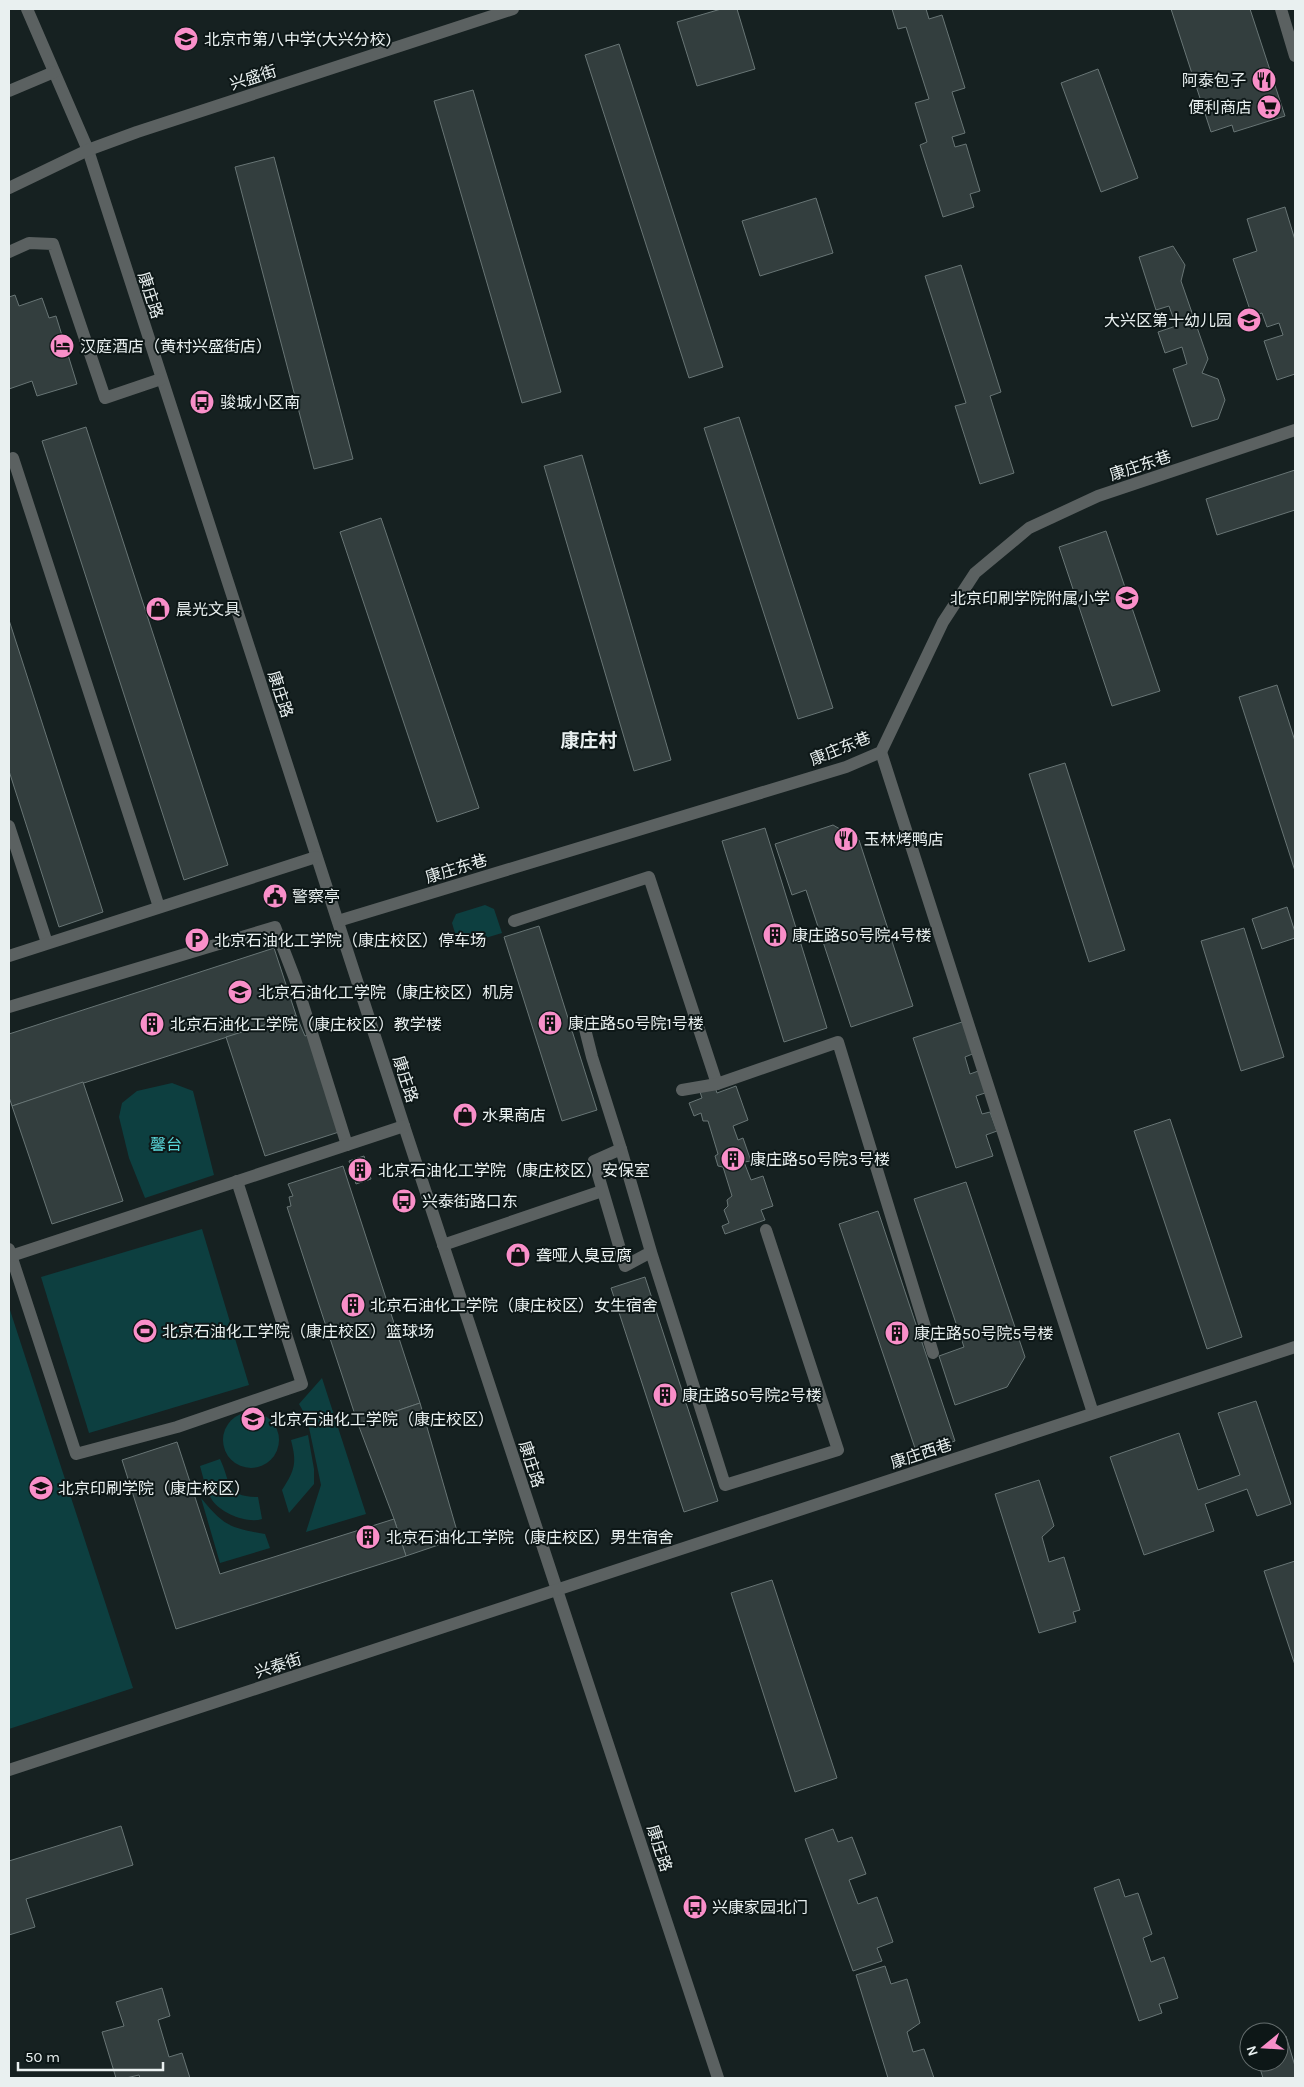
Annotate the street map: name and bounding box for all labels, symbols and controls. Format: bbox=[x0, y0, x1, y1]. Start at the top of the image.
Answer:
school or university icon: 北京市第八中学(大兴分校) bbox=[173, 26, 199, 52]
place label: 北京市第八中学(大兴分校) bbox=[204, 30, 391, 49]
street label: 兴盛街 bbox=[227, 61, 279, 94]
restaurant icon: 阿泰包子 bbox=[1251, 67, 1277, 93]
place label: 阿泰包子 bbox=[1182, 71, 1246, 90]
supermarket icon: 便利商店 bbox=[1256, 94, 1282, 120]
place label: 便利商店 bbox=[1188, 98, 1252, 117]
street label: 康庄路 bbox=[134, 269, 167, 321]
school or university icon: 大兴区第十幼儿园 bbox=[1236, 307, 1262, 333]
place label: 大兴区第十幼儿园 bbox=[1104, 311, 1232, 330]
hotel icon: 汉庭酒店（黄村兴盛街店） bbox=[49, 333, 75, 359]
place label: 汉庭酒店（黄村兴盛街店） bbox=[80, 337, 272, 356]
bus stop icon: 骏城小区南 bbox=[189, 389, 215, 415]
place label: 骏城小区南 bbox=[220, 393, 300, 412]
street label: 康庄东巷 bbox=[1107, 447, 1174, 484]
school or university icon: 北京印刷学院附属小学 bbox=[1114, 585, 1140, 611]
place label: 北京印刷学院附属小学 bbox=[950, 589, 1110, 608]
shop icon: 晨光文具 bbox=[145, 596, 171, 622]
place label: 晨光文具 bbox=[176, 600, 240, 619]
street label: 康庄路 bbox=[264, 668, 297, 720]
street label: 康庄东巷 bbox=[807, 728, 873, 769]
district label: 康庄村 bbox=[560, 730, 618, 752]
restaurant icon: 玉林烤鸭店 bbox=[833, 826, 859, 852]
place label: 玉林烤鸭店 bbox=[864, 830, 944, 849]
street label: 康庄东巷 bbox=[423, 850, 490, 887]
public building icon: 警察亭 bbox=[262, 883, 288, 909]
place label: 警察亭 bbox=[292, 887, 340, 906]
building icon: 康庄路50号院4号楼 bbox=[762, 922, 788, 948]
place label: 康庄路50号院4号楼 bbox=[792, 926, 931, 945]
parking icon: 北京石油化工学院（康庄校区）停车场 bbox=[184, 927, 210, 953]
place label: 北京石油化工学院（康庄校区）停车场 bbox=[214, 931, 486, 950]
school or university icon: 北京石油化工学院（康庄校区）机房 bbox=[227, 979, 253, 1005]
place label: 北京石油化工学院（康庄校区）机房 bbox=[258, 983, 514, 1002]
building icon: 康庄路50号院1号楼 bbox=[537, 1010, 563, 1036]
building icon: 北京石油化工学院（康庄校区）教学楼 bbox=[139, 1011, 165, 1037]
place label: 康庄路50号院1号楼 bbox=[568, 1014, 704, 1033]
place label: 北京石油化工学院（康庄校区）教学楼 bbox=[170, 1015, 442, 1034]
street label: 康庄路 bbox=[389, 1053, 422, 1105]
shop icon: 水果商店 bbox=[452, 1102, 478, 1128]
place label: 水果商店 bbox=[482, 1106, 546, 1125]
park label: 馨台 bbox=[150, 1135, 182, 1154]
building icon: 康庄路50号院3号楼 bbox=[720, 1146, 746, 1172]
place label: 康庄路50号院3号楼 bbox=[750, 1150, 890, 1169]
building icon: 北京石油化工学院（康庄校区）安保室 bbox=[347, 1157, 373, 1183]
place label: 北京石油化工学院（康庄校区）安保室 bbox=[378, 1161, 650, 1180]
bus stop icon: 兴泰街路口东 bbox=[391, 1188, 417, 1214]
place label: 兴泰街路口东 bbox=[422, 1192, 518, 1211]
shop icon: 聋哑人臭豆腐 bbox=[505, 1242, 531, 1268]
place label: 聋哑人臭豆腐 bbox=[536, 1246, 632, 1265]
building icon: 北京石油化工学院（康庄校区）女生宿舍 bbox=[340, 1292, 366, 1318]
place label: 北京石油化工学院（康庄校区）女生宿舍 bbox=[370, 1296, 658, 1315]
sports icon: 北京石油化工学院（康庄校区）篮球场 bbox=[132, 1318, 158, 1344]
building icon: 康庄路50号院5号楼 bbox=[884, 1320, 910, 1346]
place label: 北京石油化工学院（康庄校区）篮球场 bbox=[162, 1322, 434, 1341]
place label: 康庄路50号院5号楼 bbox=[914, 1324, 1054, 1343]
building icon: 康庄路50号院2号楼 bbox=[652, 1382, 678, 1408]
place label: 康庄路50号院2号楼 bbox=[682, 1386, 822, 1405]
school or university icon: 北京石油化工学院（康庄校区） bbox=[240, 1406, 266, 1432]
place label: 北京石油化工学院（康庄校区） bbox=[270, 1410, 494, 1429]
street label: 康庄西巷 bbox=[888, 1435, 955, 1472]
street label: 康庄路 bbox=[515, 1438, 548, 1490]
school or university icon: 北京印刷学院（康庄校区） bbox=[28, 1475, 54, 1501]
place label: 北京印刷学院（康庄校区） bbox=[58, 1479, 250, 1498]
building icon: 北京石油化工学院（康庄校区）男生宿舍 bbox=[355, 1524, 381, 1550]
place label: 北京石油化工学院（康庄校区）男生宿舍 bbox=[386, 1528, 674, 1547]
street label: 兴泰街 bbox=[252, 1649, 304, 1682]
street label: 康庄路 bbox=[643, 1822, 676, 1874]
bus stop icon: 兴康家园北门 bbox=[682, 1894, 708, 1920]
place label: 兴康家园北门 bbox=[712, 1898, 808, 1917]
north arrow bbox=[1239, 2022, 1289, 2072]
scale bar bbox=[18, 2040, 162, 2072]
text: N bbox=[1242, 2043, 1262, 2058]
text: 50 m bbox=[25, 2048, 60, 2066]

